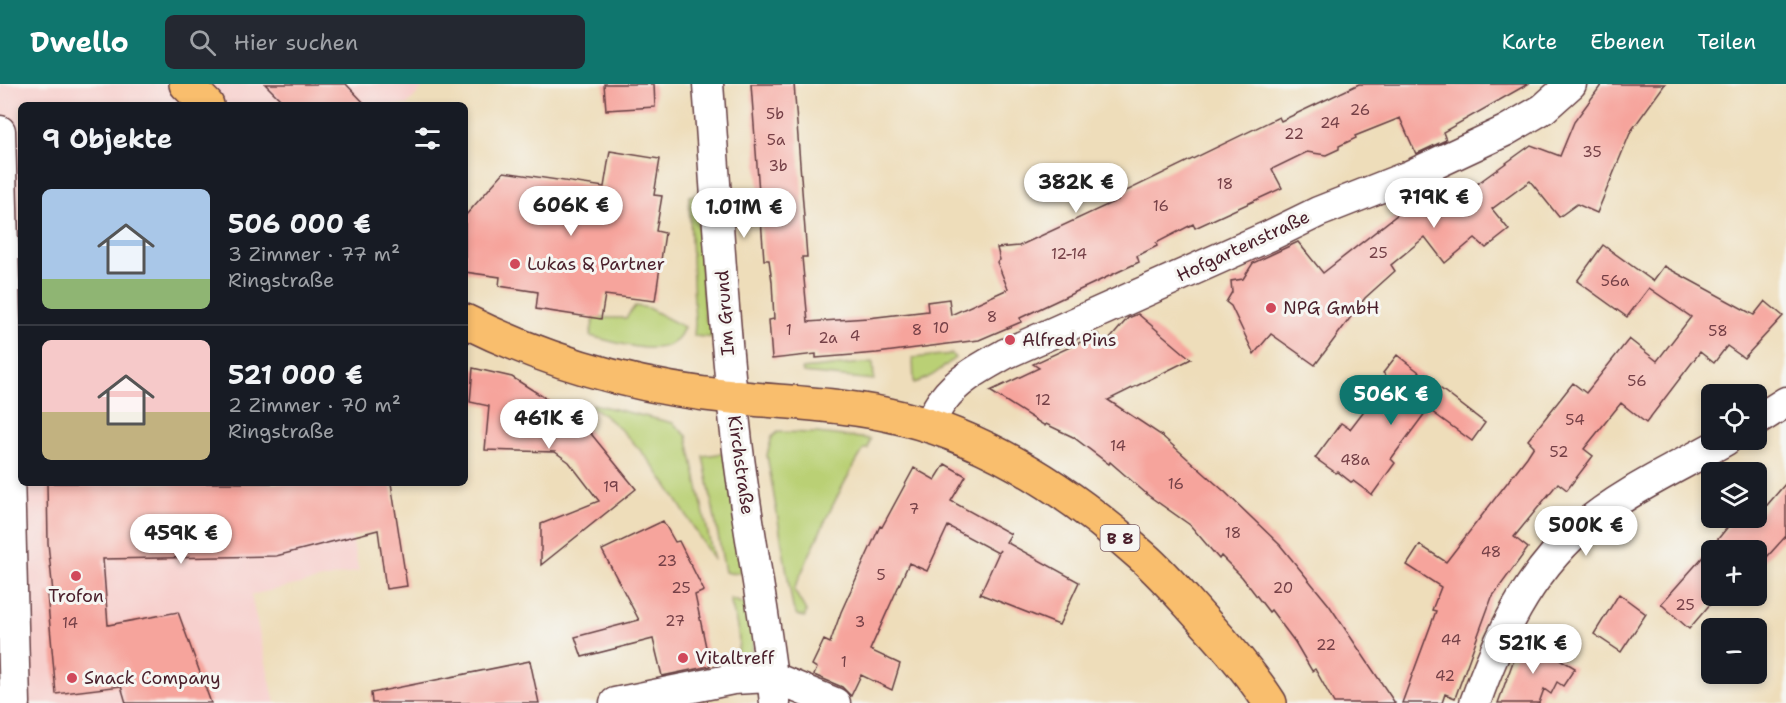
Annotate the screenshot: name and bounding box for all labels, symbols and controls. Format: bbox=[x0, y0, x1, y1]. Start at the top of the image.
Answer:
search box bbox=[165, 15, 585, 69]
text: Dwello bbox=[30, 23, 129, 61]
icon: search bbox=[186, 26, 219, 59]
text: Hier suchen bbox=[234, 28, 358, 57]
text: Karte bbox=[1502, 28, 1557, 56]
text: Ebenen bbox=[1590, 28, 1665, 56]
text: Teilen bbox=[1698, 28, 1756, 56]
house number: 26 bbox=[1350, 100, 1370, 120]
house number: 5b bbox=[766, 104, 784, 124]
house number: 24 bbox=[1320, 113, 1340, 133]
text: 9 Objekte bbox=[42, 121, 172, 156]
icon: filters bbox=[411, 122, 444, 155]
house number: 22 bbox=[1284, 124, 1304, 144]
house number: 5a bbox=[767, 130, 786, 150]
house number: 35 bbox=[1582, 142, 1602, 162]
house number: 3b bbox=[768, 156, 788, 176]
pin: 382K € bbox=[1027, 163, 1125, 214]
text: 382K € bbox=[1038, 169, 1114, 195]
house number: 18 bbox=[1217, 174, 1233, 194]
pin: 719K € bbox=[1385, 178, 1483, 229]
text: 719K € bbox=[1399, 184, 1469, 210]
pin: 606K € bbox=[522, 186, 620, 237]
pin: 1.01M € bbox=[689, 188, 799, 239]
text: 606K € bbox=[533, 192, 609, 218]
text: 1.01M € bbox=[705, 194, 783, 220]
house number: 16 bbox=[1153, 196, 1169, 216]
street label: Hofgartenstraße bbox=[1172, 205, 1314, 287]
text: 506 000 € bbox=[228, 206, 371, 241]
icon: home bbox=[90, 213, 162, 285]
text: 3 Zimmer · 77 m² bbox=[228, 241, 400, 267]
house number: 25 bbox=[1368, 243, 1388, 263]
house number: 12-14 bbox=[1051, 244, 1087, 264]
place label: Lukas & Partner bbox=[527, 252, 665, 276]
marker: Lukas & Partner bbox=[508, 257, 522, 271]
text: Ringstraße bbox=[228, 267, 334, 293]
street label: Im Grund bbox=[710, 270, 740, 356]
house number: 56a bbox=[1601, 271, 1630, 291]
place label: NPG GmbH bbox=[1283, 296, 1380, 320]
marker: NPG GmbH bbox=[1264, 301, 1278, 315]
house number: 8 bbox=[987, 307, 997, 327]
house number: 10 bbox=[933, 318, 949, 338]
house number: 1 bbox=[786, 320, 792, 340]
house number: 8 bbox=[912, 320, 922, 340]
house number: 58 bbox=[1708, 321, 1728, 341]
house number: 4 bbox=[850, 326, 860, 346]
house number: 2a bbox=[818, 328, 838, 348]
place label: Alfred Pins bbox=[1022, 328, 1117, 352]
marker: Alfred Pins bbox=[1003, 333, 1017, 347]
text: 521 000 € bbox=[228, 357, 363, 392]
icon: home bbox=[90, 364, 162, 436]
house number: 56 bbox=[1627, 371, 1647, 391]
pin: 506K € bbox=[1342, 375, 1440, 426]
text: 506K € bbox=[1354, 381, 1428, 407]
map controls bbox=[1701, 384, 1767, 684]
button: locate bbox=[1701, 384, 1767, 450]
house number: 12 bbox=[1035, 390, 1051, 410]
text: 2 Zimmer · 70 m² bbox=[228, 392, 401, 418]
pin: 461K € bbox=[500, 399, 598, 450]
text: 461K € bbox=[514, 405, 584, 431]
house number: 54 bbox=[1565, 410, 1585, 430]
street label: Kirchstraße bbox=[722, 414, 760, 516]
text: Ringstraße bbox=[228, 418, 334, 444]
house number: 14 bbox=[1110, 436, 1126, 456]
house number: 52 bbox=[1550, 442, 1568, 462]
house number: 48a bbox=[1340, 450, 1370, 470]
button: layers bbox=[1701, 462, 1767, 528]
house number: 16 bbox=[1168, 474, 1184, 494]
house number: 19 bbox=[603, 477, 619, 497]
house number: 7 bbox=[909, 499, 919, 519]
pin: 500K € bbox=[1537, 506, 1635, 557]
text: 500K € bbox=[1549, 512, 1623, 538]
pin: 459K € bbox=[132, 514, 230, 565]
text: 459K € bbox=[144, 520, 218, 546]
house number: 18 bbox=[1225, 523, 1241, 543]
road number: B 8 bbox=[1100, 525, 1140, 551]
button: + bbox=[1701, 540, 1767, 606]
house number: 48 bbox=[1481, 542, 1501, 562]
house number: 23 bbox=[657, 551, 677, 571]
house number: 5 bbox=[876, 565, 886, 585]
marker: Trofon bbox=[69, 569, 83, 583]
house number: 25 bbox=[671, 578, 691, 598]
house number: 20 bbox=[1273, 578, 1293, 598]
place label: Trofon bbox=[48, 584, 104, 608]
house number: 25 bbox=[1675, 595, 1695, 615]
house number: 27 bbox=[665, 611, 685, 631]
house number: 3 bbox=[855, 612, 865, 632]
house number: 14 bbox=[62, 613, 78, 633]
button: − bbox=[1701, 618, 1767, 684]
pin: 521K € bbox=[1484, 624, 1582, 675]
house number: 44 bbox=[1441, 630, 1461, 650]
text: 521K € bbox=[1499, 630, 1567, 656]
house number: 22 bbox=[1316, 635, 1336, 655]
place label: Vitaltreff bbox=[695, 646, 775, 670]
marker: Vitaltreff bbox=[676, 651, 690, 665]
house number: 1 bbox=[841, 652, 847, 672]
place label: Snack Company bbox=[84, 666, 221, 690]
house number: 42 bbox=[1435, 666, 1455, 686]
marker: Snack Company bbox=[65, 671, 79, 685]

